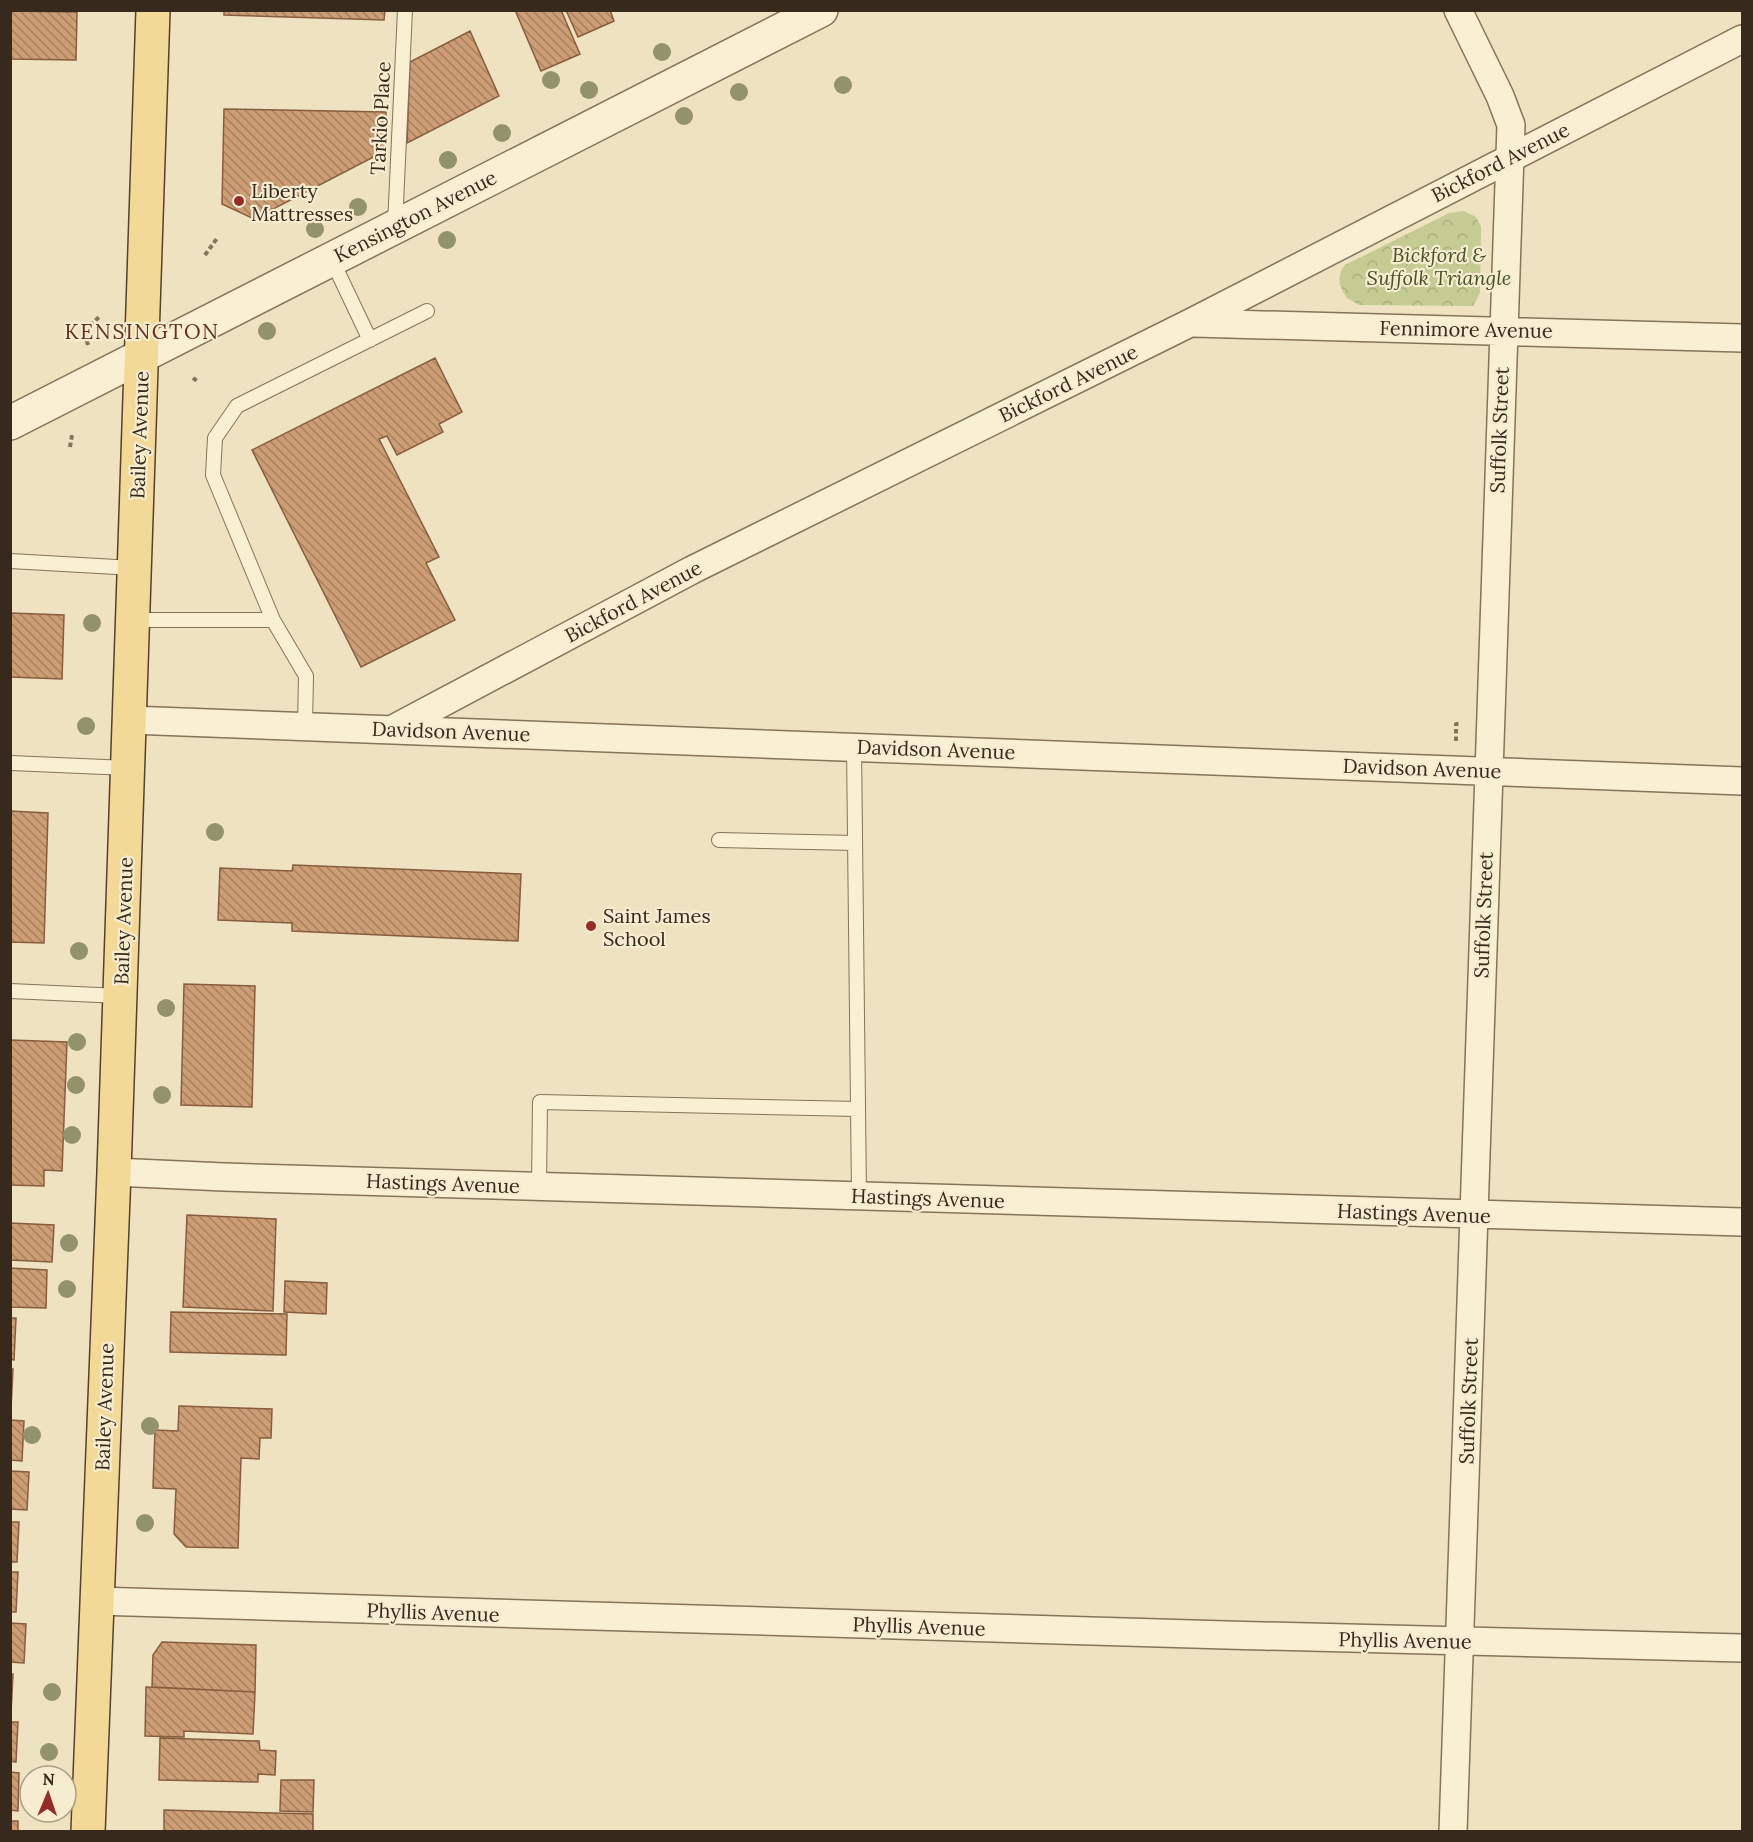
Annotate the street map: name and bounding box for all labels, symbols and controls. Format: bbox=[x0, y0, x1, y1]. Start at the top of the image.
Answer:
street label: Tarkio Place bbox=[365, 60, 395, 175]
street label: Bickford Avenue bbox=[1427, 116, 1573, 207]
street label: Kensington Avenue bbox=[330, 164, 501, 268]
place label: Liberty Mattresses bbox=[251, 178, 353, 226]
marker: Liberty Mattresses bbox=[232, 194, 246, 208]
park label: Bickford & Suffolk Triangle bbox=[1367, 242, 1511, 290]
street label: Fennimore Avenue bbox=[1379, 315, 1553, 343]
district label: KENSINGTON bbox=[64, 318, 220, 345]
street label: Bickford Avenue bbox=[995, 339, 1142, 427]
street label: Suffolk Street bbox=[1484, 366, 1514, 494]
street label: Bailey Avenue bbox=[124, 370, 154, 500]
street label: Bickford Avenue bbox=[560, 554, 706, 648]
street label: Davidson Avenue bbox=[371, 716, 531, 746]
street label: Davidson Avenue bbox=[856, 734, 1016, 764]
street label: Davidson Avenue bbox=[1342, 753, 1502, 783]
street label: Suffolk Street bbox=[1468, 851, 1498, 979]
street label: Bailey Avenue bbox=[108, 856, 138, 986]
place label: Saint James School bbox=[603, 903, 711, 951]
marker: Saint James School bbox=[584, 919, 598, 933]
street label: Hastings Avenue bbox=[366, 1168, 521, 1198]
street label: Hastings Avenue bbox=[851, 1183, 1006, 1213]
street label: Hastings Avenue bbox=[1337, 1198, 1492, 1228]
street label: Suffolk Street bbox=[1453, 1337, 1483, 1465]
street label: Bailey Avenue bbox=[89, 1342, 119, 1472]
street label: Phyllis Avenue bbox=[366, 1597, 500, 1627]
street label: Phyllis Avenue bbox=[852, 1611, 986, 1641]
street label: Phyllis Avenue bbox=[1338, 1626, 1472, 1654]
north arrow bbox=[18, 1764, 78, 1824]
text: N bbox=[42, 1769, 55, 1789]

